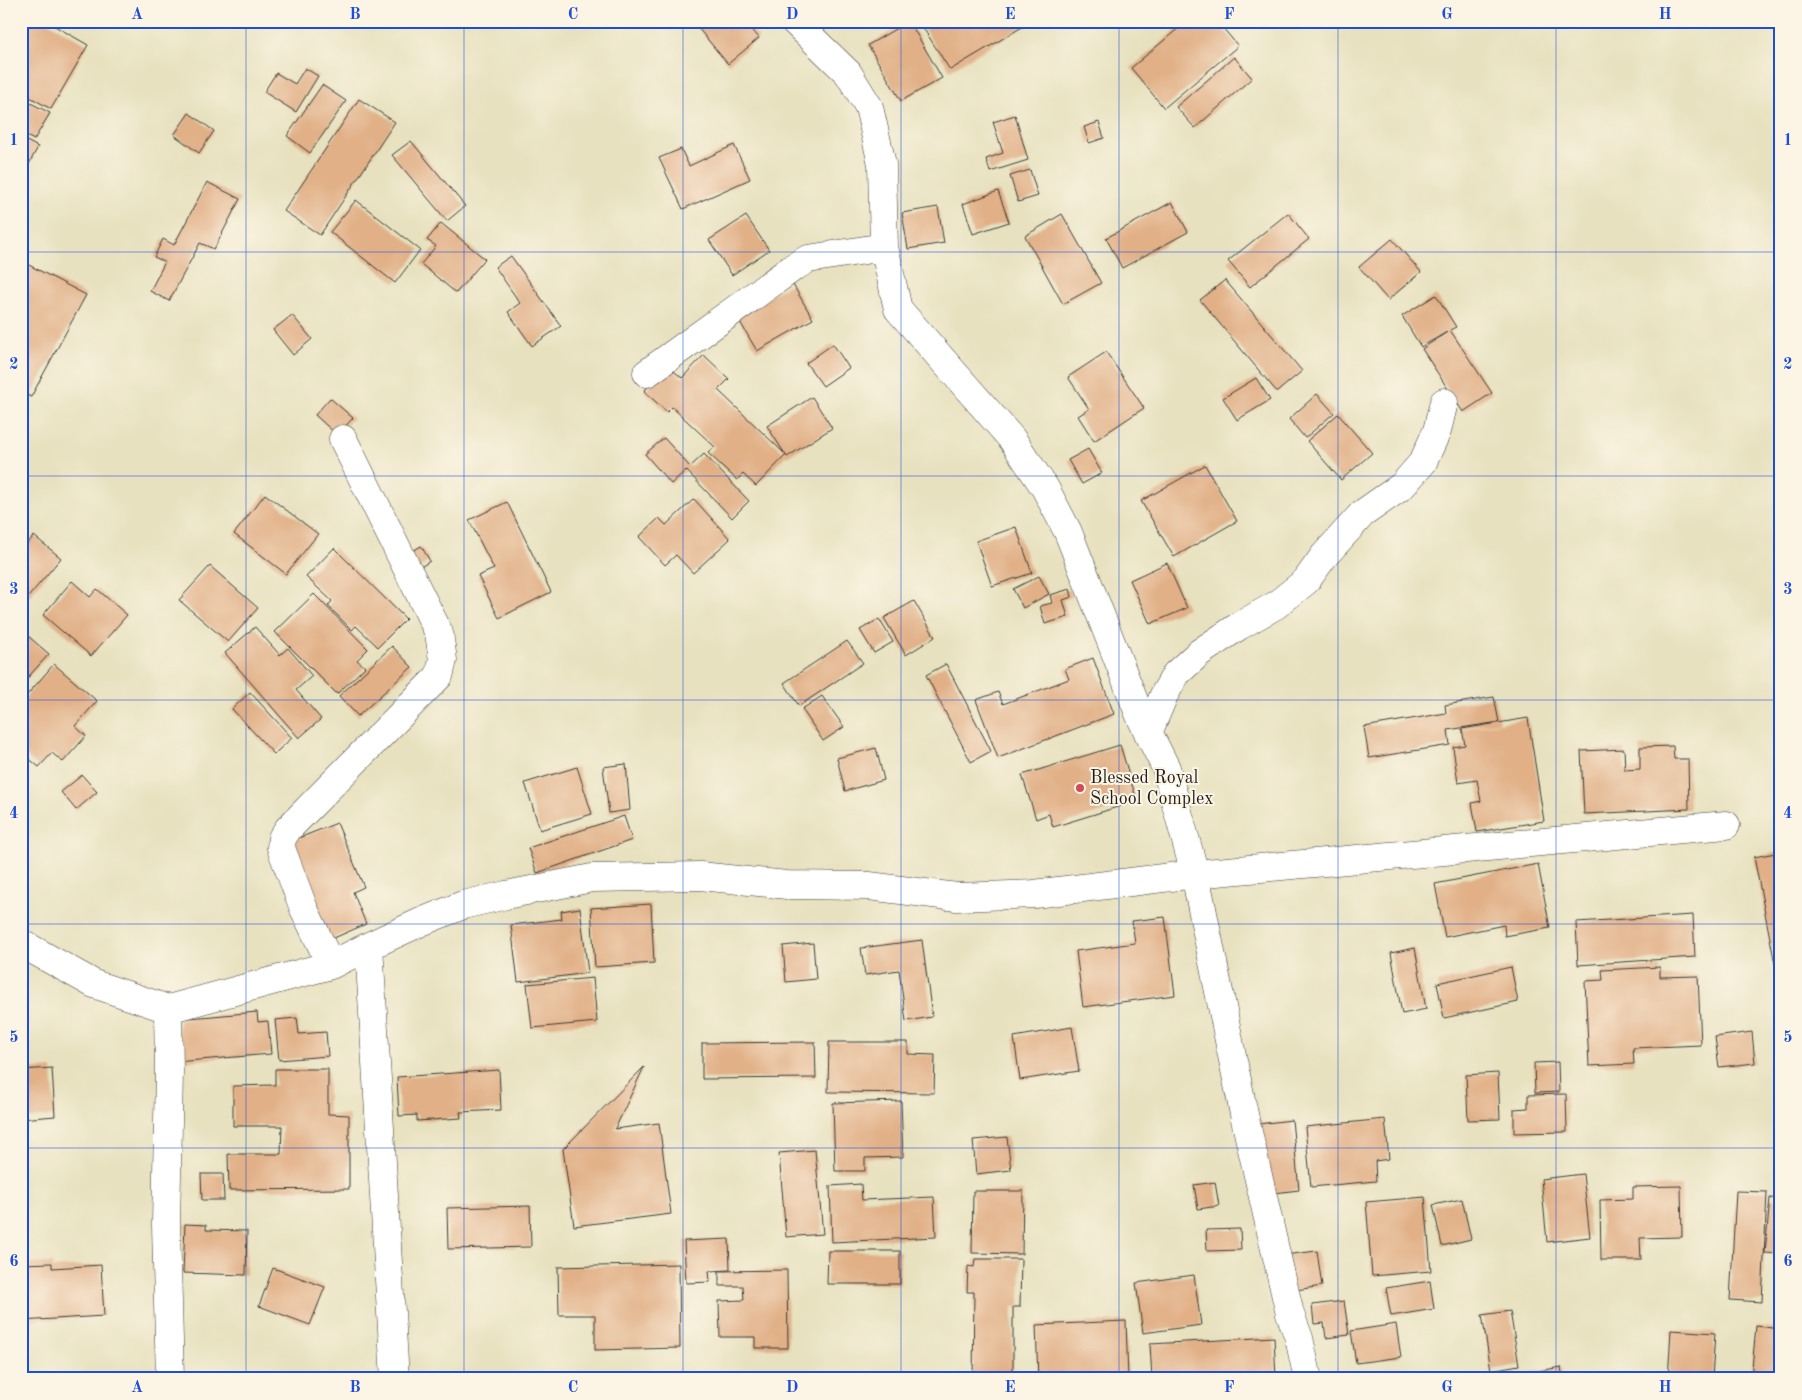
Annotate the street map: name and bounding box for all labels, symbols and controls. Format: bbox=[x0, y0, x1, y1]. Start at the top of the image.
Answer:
text: A bbox=[131, 7, 143, 23]
text: B bbox=[349, 7, 361, 23]
text: C bbox=[568, 7, 578, 23]
text: D bbox=[786, 7, 798, 23]
text: E bbox=[1004, 7, 1016, 23]
text: F bbox=[1224, 7, 1235, 23]
text: G bbox=[1441, 7, 1453, 23]
text: H bbox=[1658, 7, 1672, 23]
text: 1 bbox=[9, 133, 19, 149]
text: 1 bbox=[1783, 133, 1793, 149]
text: 2 bbox=[9, 357, 19, 373]
text: 2 bbox=[1783, 357, 1793, 373]
text: 3 bbox=[9, 582, 19, 598]
text: 3 bbox=[1783, 582, 1793, 598]
place label: Blessed Royal School Complex bbox=[1090, 769, 1214, 808]
marker: Blessed Royal School Complex bbox=[1074, 782, 1086, 794]
text: 4 bbox=[9, 806, 19, 822]
text: 4 bbox=[1783, 806, 1793, 822]
text: 5 bbox=[9, 1030, 19, 1046]
text: 5 bbox=[1783, 1030, 1793, 1046]
text: 6 bbox=[9, 1254, 19, 1270]
text: 6 bbox=[1783, 1254, 1793, 1270]
text: A bbox=[131, 1380, 143, 1396]
text: B bbox=[349, 1380, 361, 1396]
text: C bbox=[568, 1380, 578, 1396]
text: D bbox=[786, 1380, 798, 1396]
text: E bbox=[1004, 1380, 1016, 1396]
text: F bbox=[1224, 1380, 1235, 1396]
text: G bbox=[1441, 1380, 1453, 1396]
text: H bbox=[1658, 1380, 1672, 1396]

